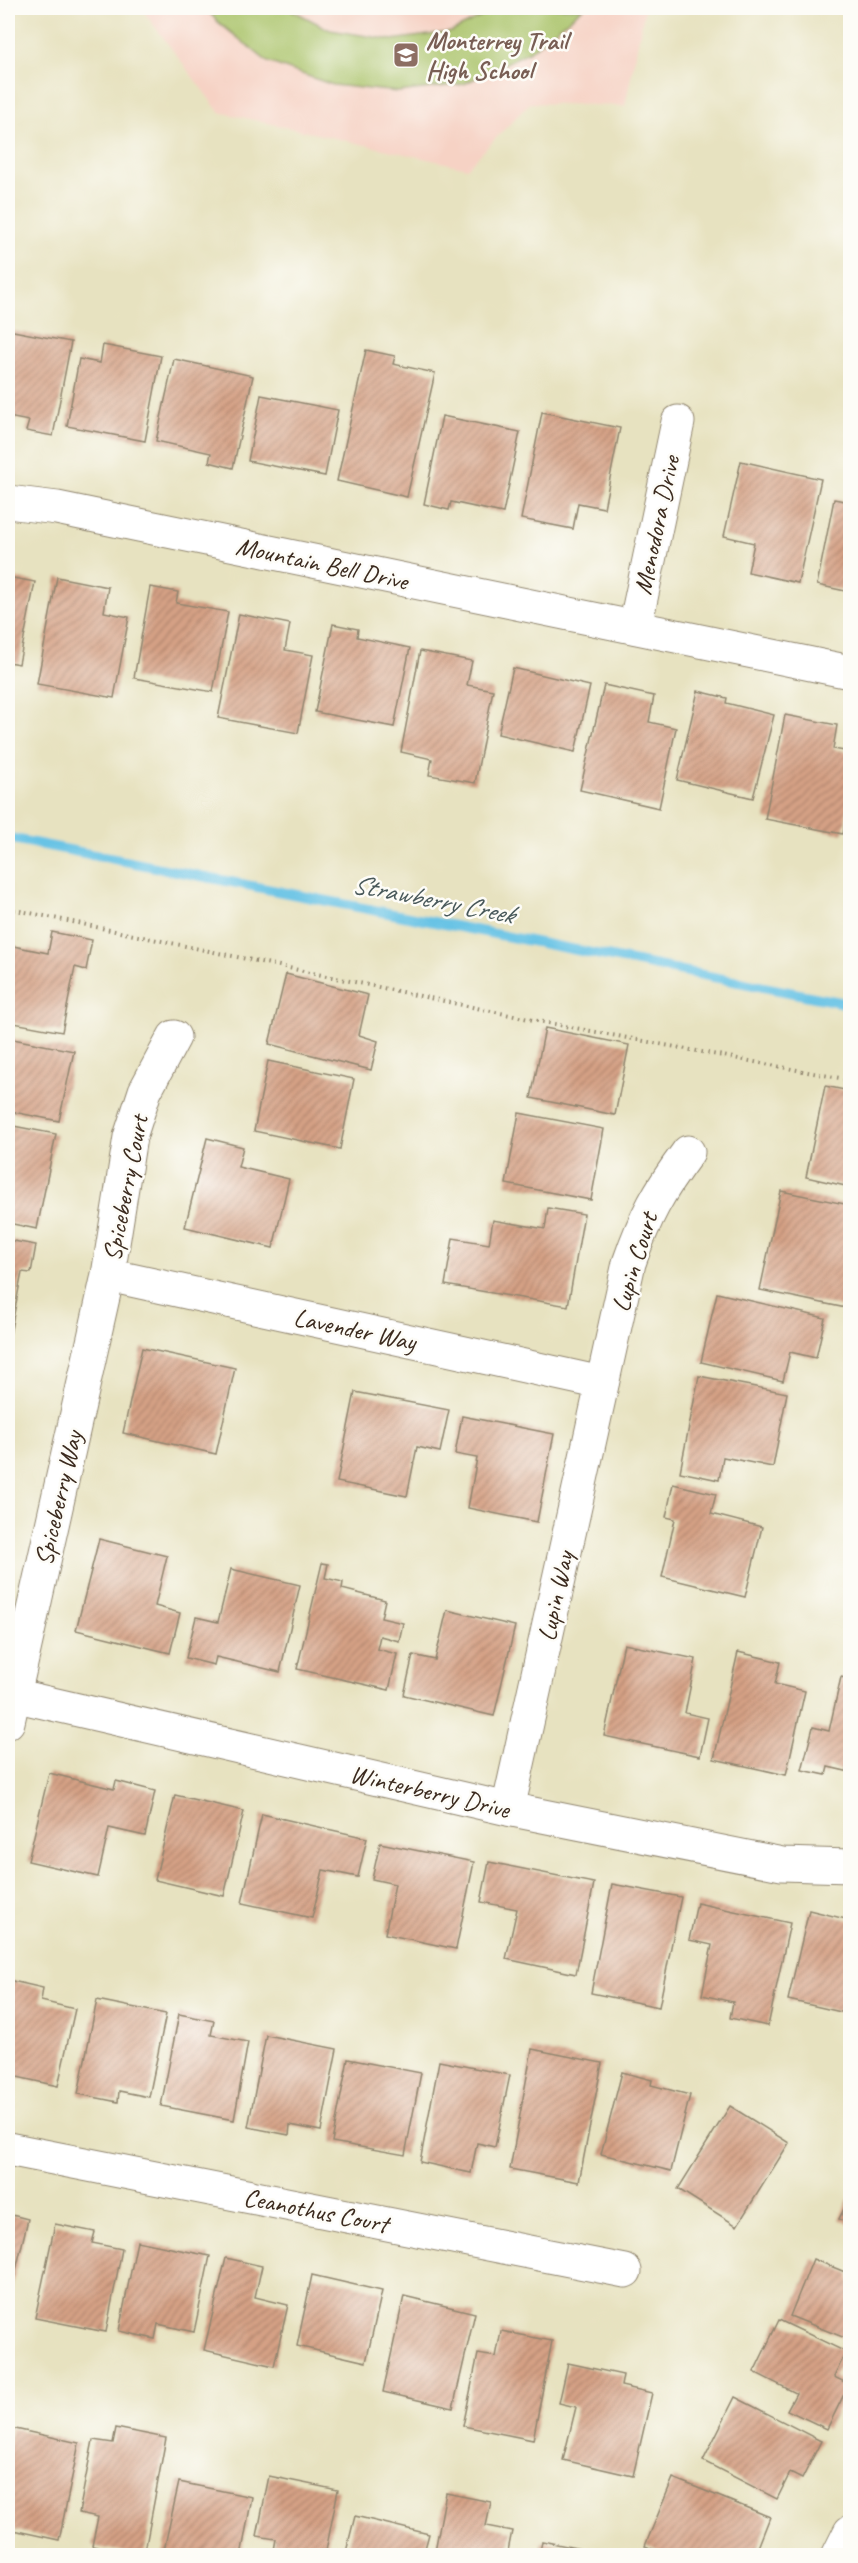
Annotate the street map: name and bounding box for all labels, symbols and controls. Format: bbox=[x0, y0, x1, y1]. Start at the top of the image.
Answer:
place label: Monterrey Trail High School bbox=[426, 24, 573, 87]
school or university icon: Monterrey Trail High School bbox=[391, 40, 421, 70]
street label: Menodora Drive bbox=[626, 451, 688, 598]
street label: Mountain Bell Drive bbox=[233, 529, 413, 598]
water label: Strawberry Creek bbox=[349, 867, 522, 932]
street label: Spiceberry Court bbox=[95, 1110, 156, 1264]
street label: Lupin Court bbox=[604, 1206, 666, 1316]
street label: Lavender Way bbox=[291, 1300, 421, 1359]
street label: Spiceberry Way bbox=[27, 1426, 90, 1569]
street label: Lupin Way bbox=[530, 1546, 581, 1644]
street label: Winterberry Drive bbox=[347, 1757, 514, 1826]
street label: Ceanothus Court bbox=[241, 2180, 394, 2241]

